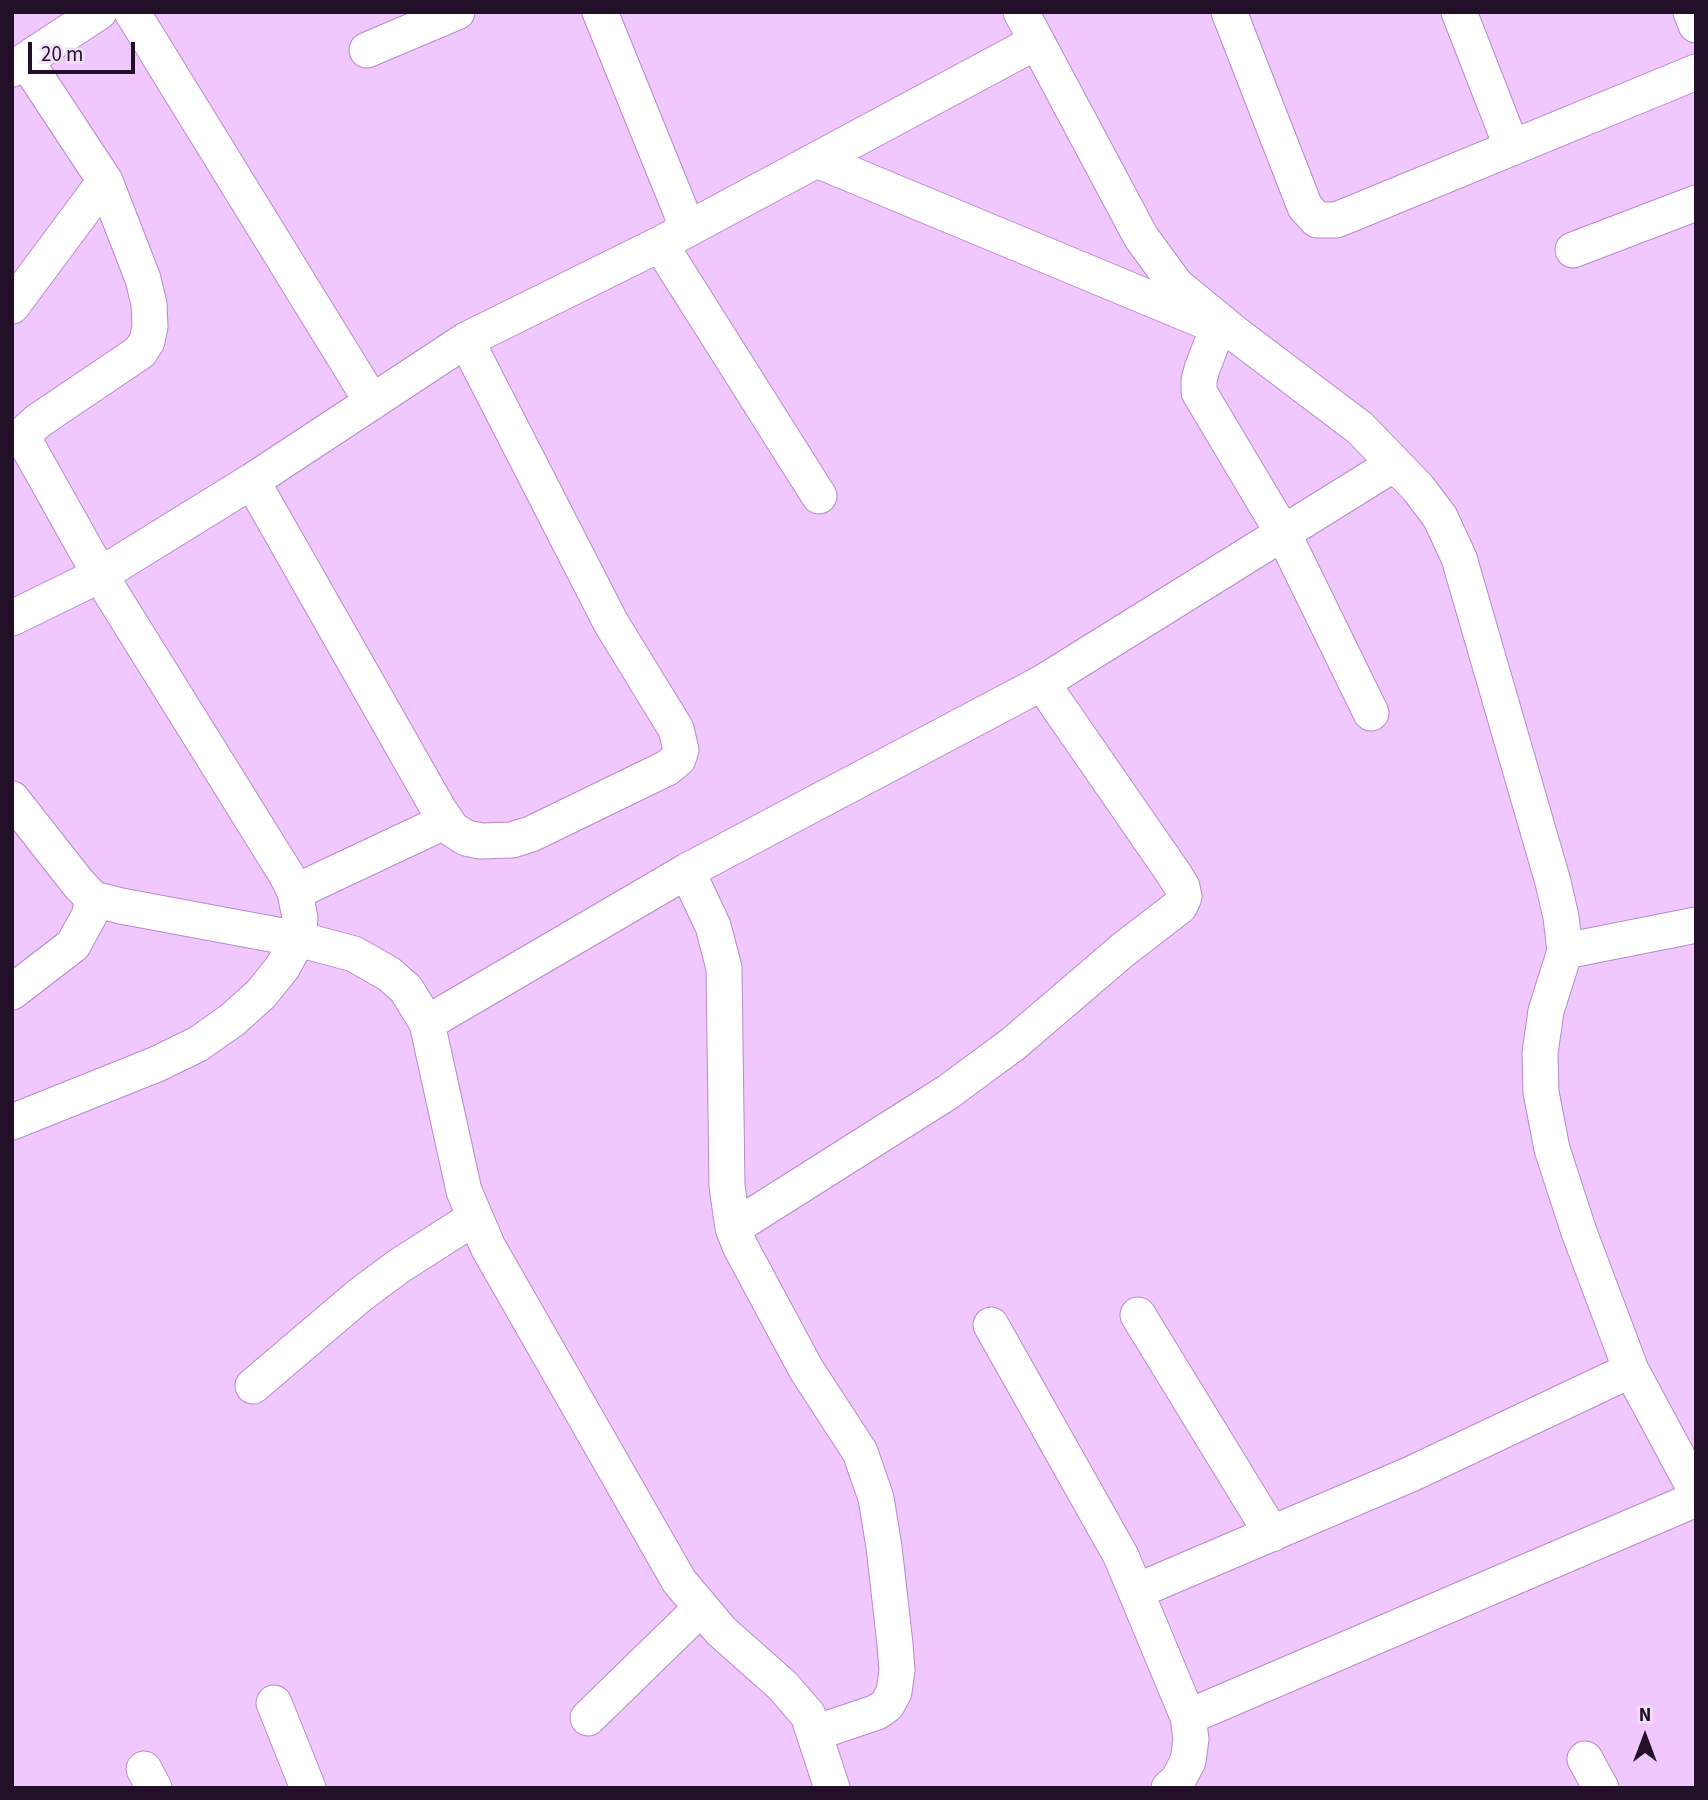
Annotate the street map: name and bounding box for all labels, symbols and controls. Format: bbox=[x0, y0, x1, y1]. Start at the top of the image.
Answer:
scale bar bbox=[32, 28, 138, 72]
text: 20 m bbox=[41, 39, 83, 69]
north arrow bbox=[1610, 1702, 1680, 1772]
text: N bbox=[1639, 1702, 1651, 1729]

